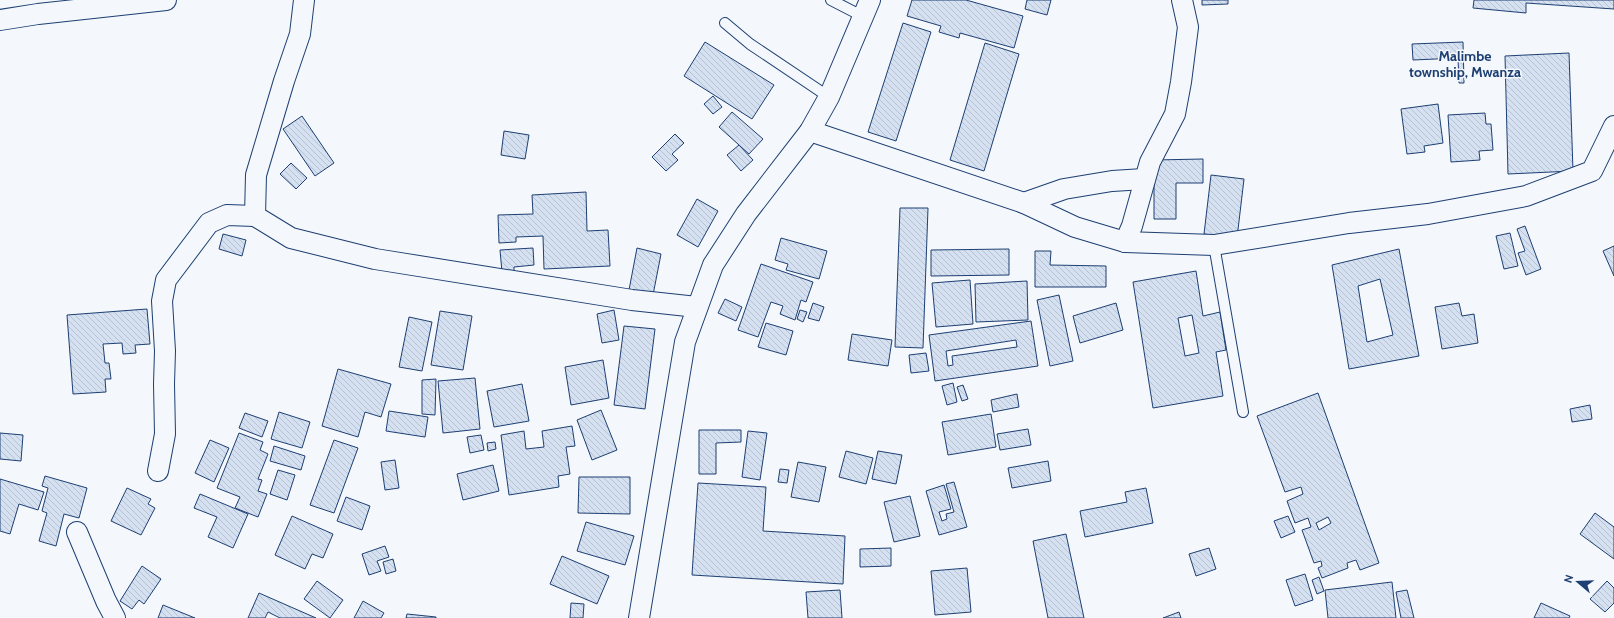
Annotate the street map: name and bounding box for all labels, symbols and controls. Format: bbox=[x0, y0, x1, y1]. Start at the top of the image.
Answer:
district label: Malimbe township, Mwanza bbox=[1409, 47, 1521, 81]
north arrow bbox=[1558, 562, 1598, 602]
text: N bbox=[1561, 573, 1576, 585]

